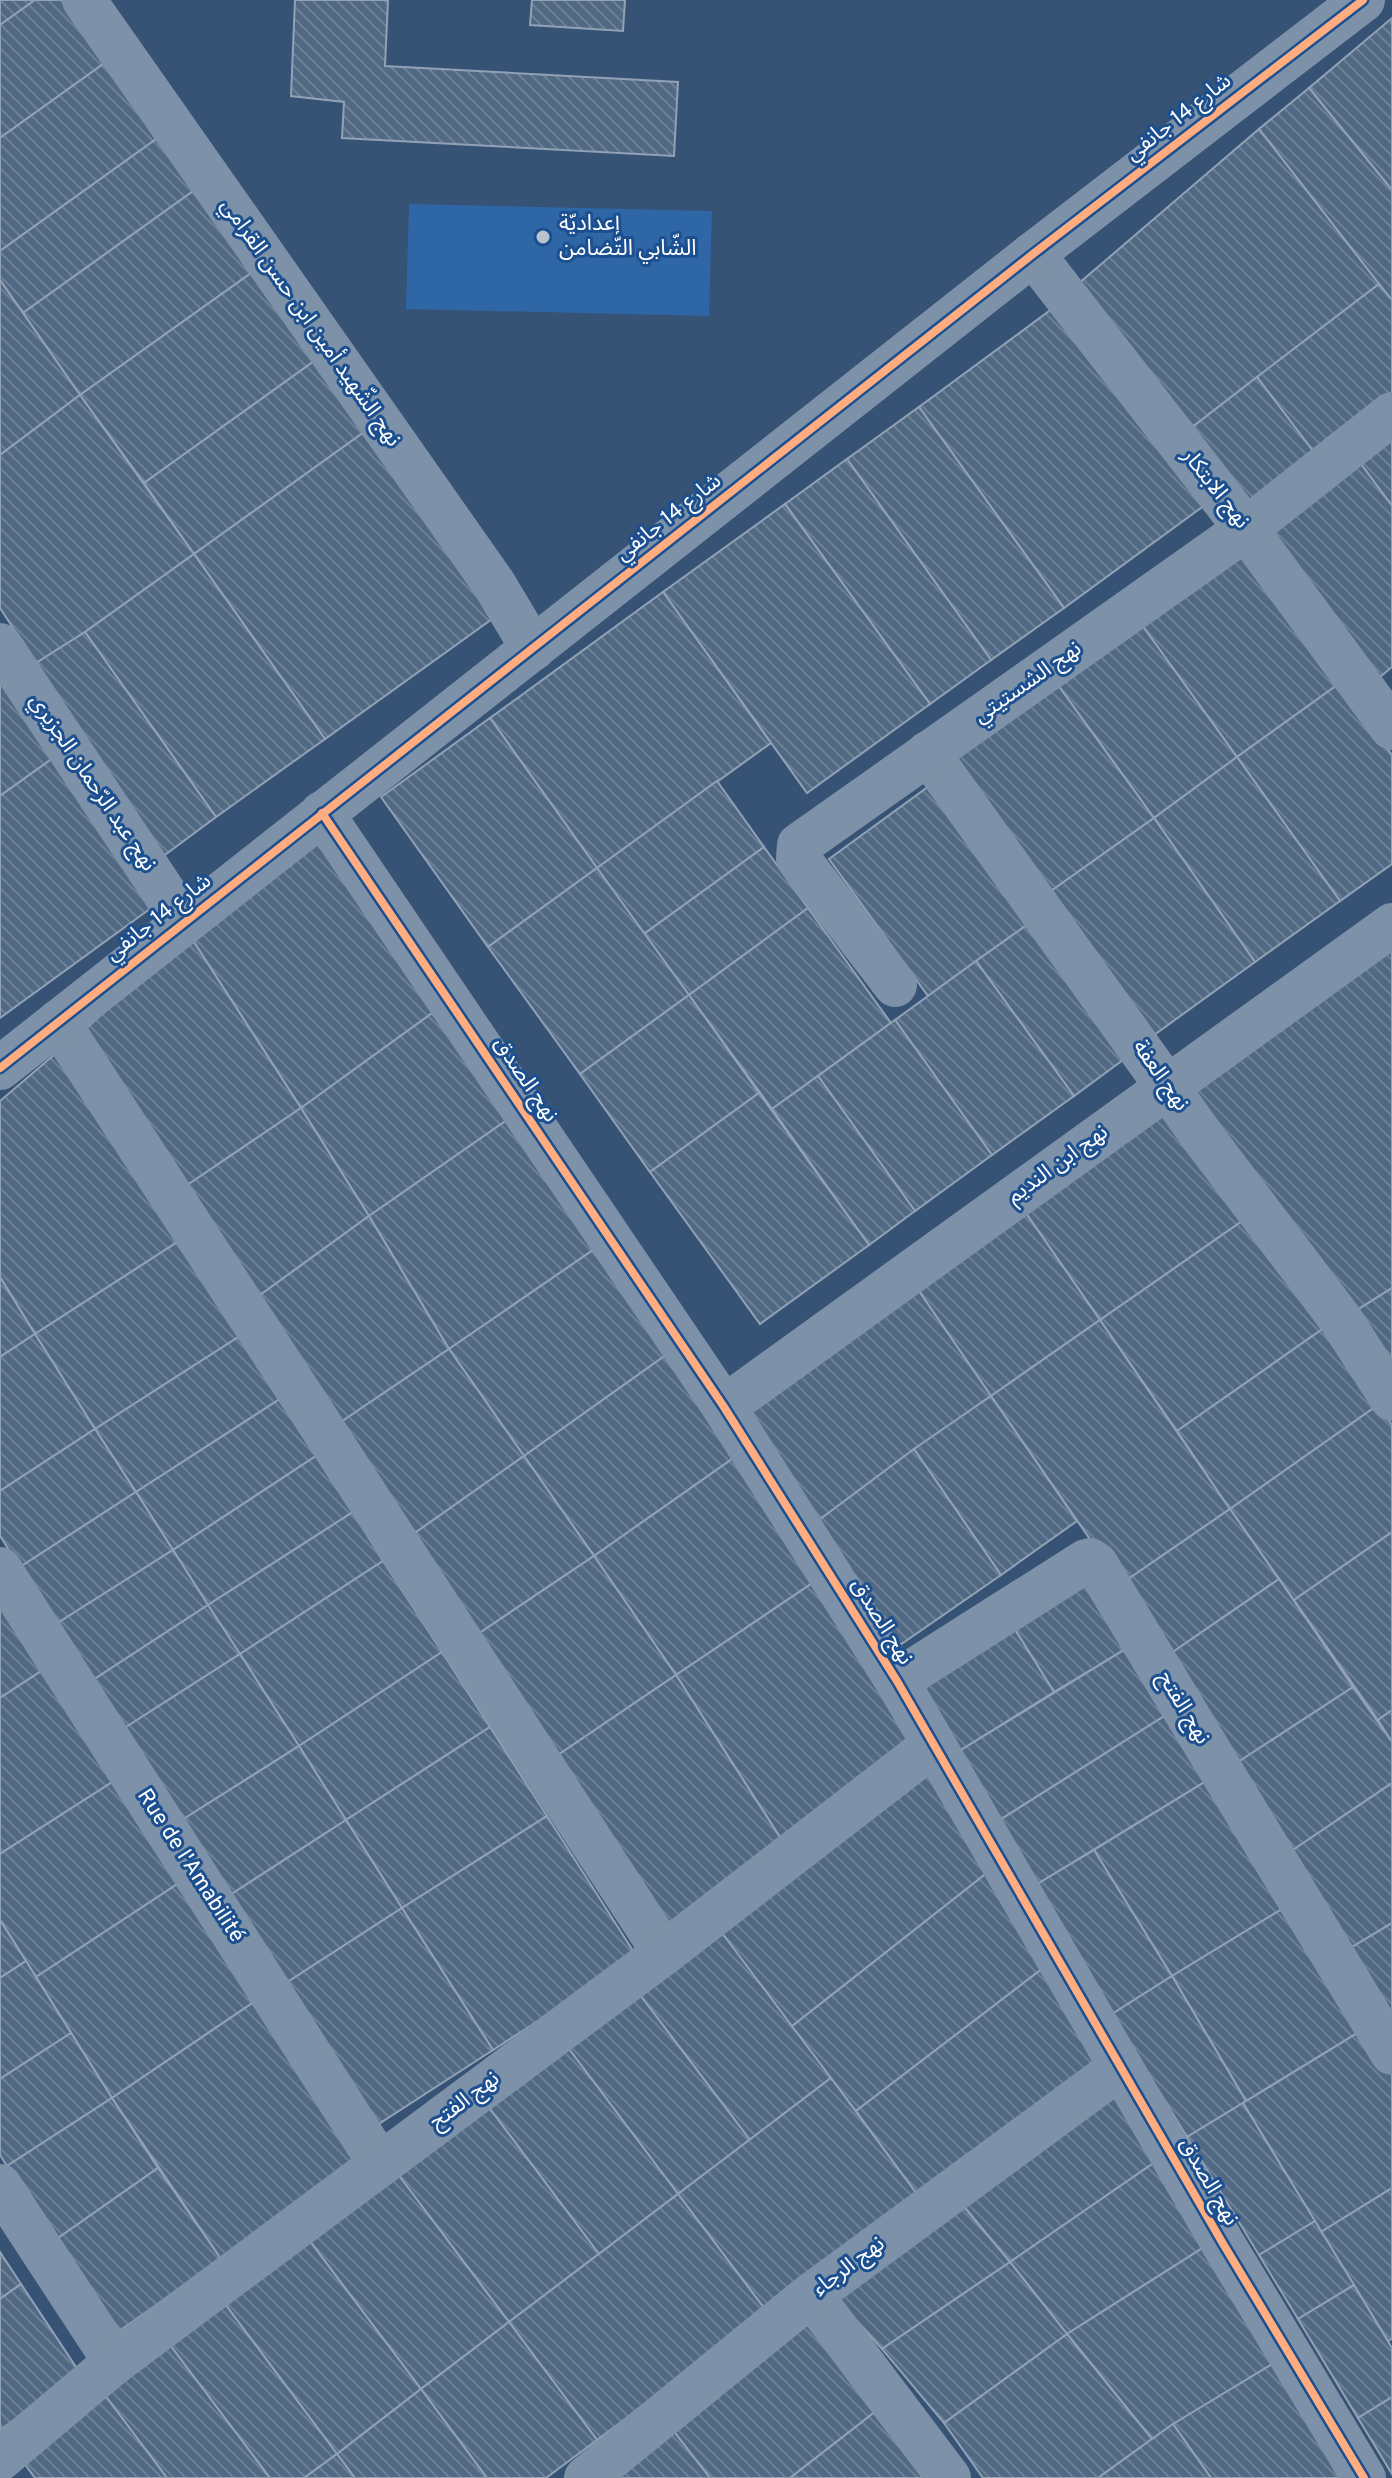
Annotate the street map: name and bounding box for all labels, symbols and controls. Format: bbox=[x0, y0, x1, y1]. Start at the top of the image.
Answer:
street label: شارع 14 جانفي bbox=[1121, 68, 1238, 169]
street label: نهج الشّهيد أمين ابن حسن القرامي bbox=[213, 192, 409, 453]
place label: إعداديّة الشّابي التّضامن bbox=[559, 211, 696, 264]
marker: إعداديّة الشّابي التّضامن bbox=[534, 228, 552, 246]
street label: نهج الابتكار bbox=[1174, 443, 1255, 535]
street label: شارع 14 جانفي bbox=[611, 468, 728, 569]
street label: نهج الشستيتي bbox=[969, 636, 1088, 731]
street label: نهج عبد الرّحمان الجزيري bbox=[22, 689, 161, 877]
street label: شارع 14 جانفي bbox=[101, 868, 218, 969]
street label: نهج الصدق bbox=[486, 1032, 563, 1128]
street label: نهج العفة bbox=[1125, 1035, 1194, 1117]
street label: نهج ابن النديم bbox=[1002, 1119, 1114, 1211]
street label: نهج الصدق bbox=[843, 1574, 918, 1671]
street label: نهج الفتح bbox=[1150, 1666, 1215, 1750]
street label: Rue de l'Amabilité bbox=[130, 1784, 250, 1948]
street label: نهج الفتح bbox=[425, 2066, 506, 2137]
street label: نهج الصدق bbox=[1171, 2133, 1244, 2231]
street label: نهج الرجاء bbox=[807, 2231, 891, 2304]

